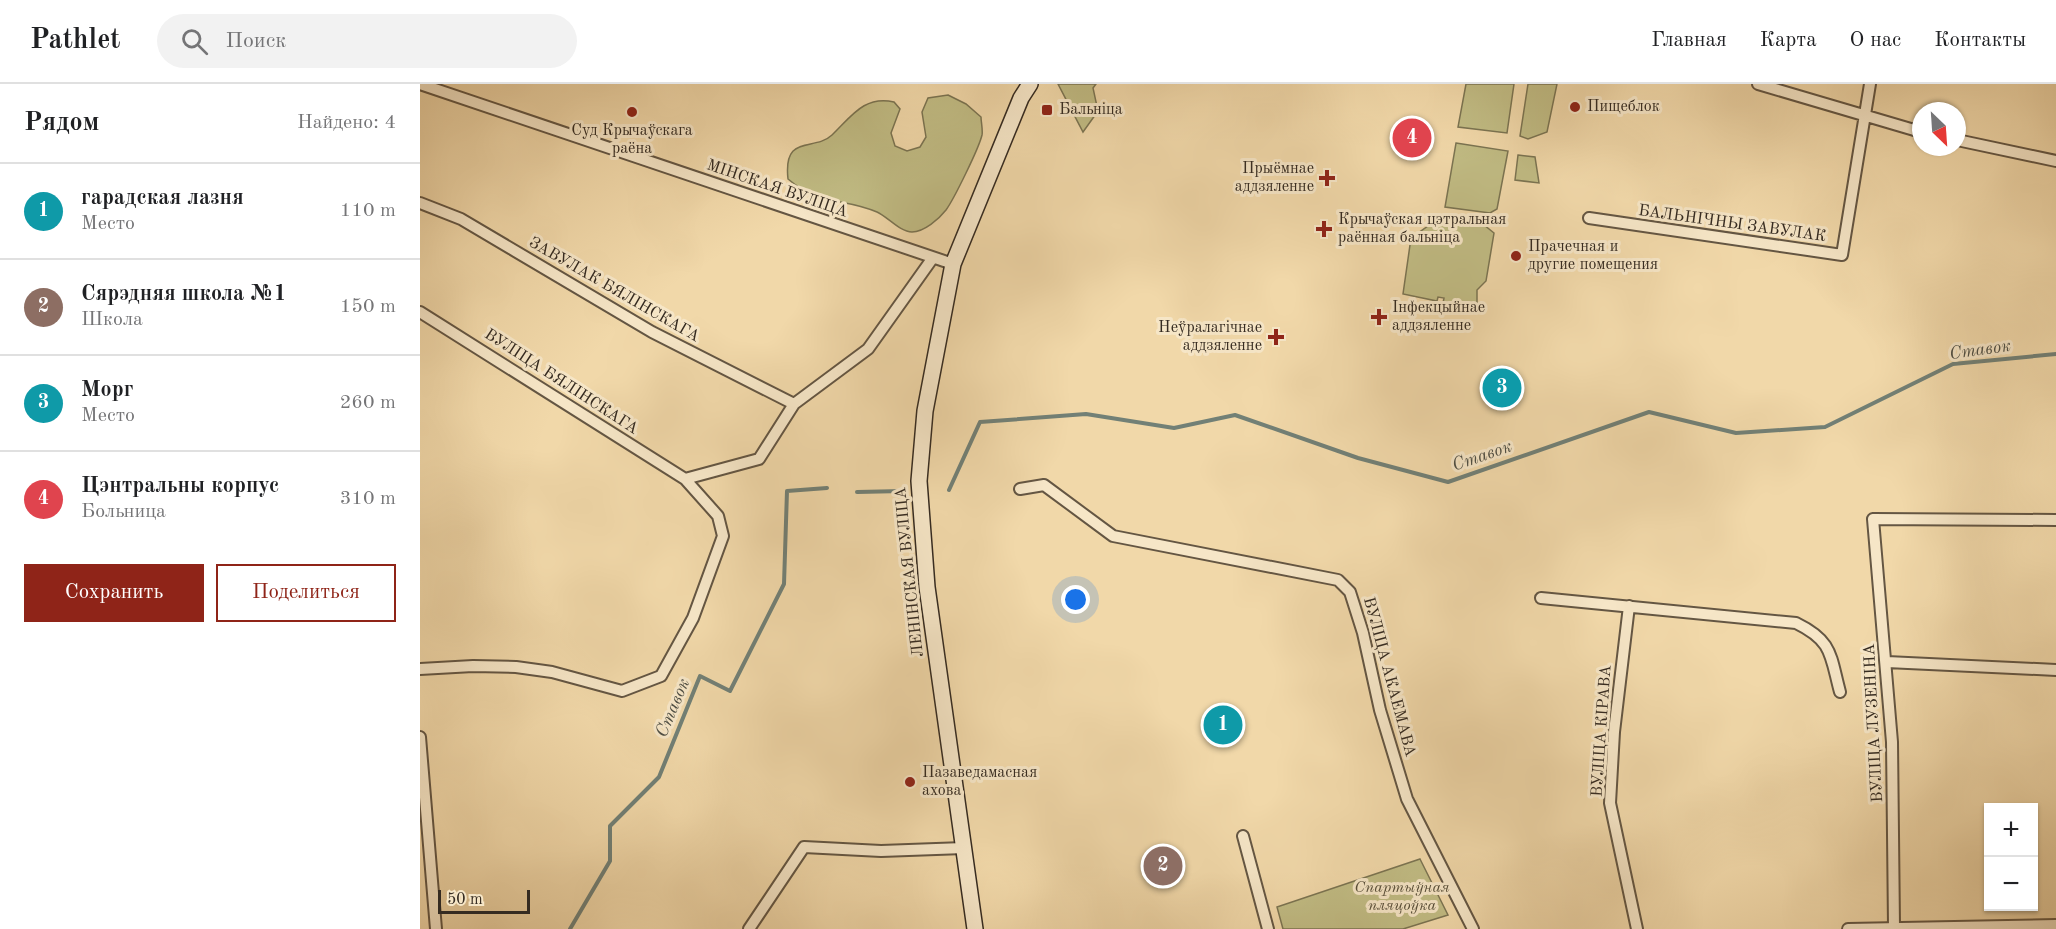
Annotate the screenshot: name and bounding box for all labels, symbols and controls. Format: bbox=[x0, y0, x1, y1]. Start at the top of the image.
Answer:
search box bbox=[157, 14, 577, 68]
icon: search bbox=[178, 25, 211, 58]
text: Pathlet bbox=[30, 27, 121, 55]
text: Поиск bbox=[226, 30, 286, 52]
text: Главная bbox=[1651, 30, 1727, 51]
text: Карта bbox=[1760, 30, 1817, 51]
text: О нас bbox=[1850, 30, 1901, 51]
text: Контакты bbox=[1934, 30, 2026, 51]
place label: Пищеблок bbox=[1587, 99, 1660, 115]
marker: Пищеблок bbox=[1568, 100, 1582, 114]
place label: Бальніца bbox=[1059, 102, 1123, 118]
north arrow bbox=[1912, 102, 1966, 156]
marker: Бальніца bbox=[1040, 103, 1054, 117]
marker: Суд Крычаўскага раёна bbox=[625, 105, 639, 119]
text: Рядом bbox=[24, 110, 99, 136]
text: Найдено: 4 bbox=[297, 113, 396, 133]
pin: 4 bbox=[1392, 116, 1432, 160]
place label: Суд Крычаўскага раёна bbox=[571, 123, 693, 157]
street label: МІНСКАЯ ВУЛІЦА bbox=[704, 157, 850, 221]
place label: Прыёмнае аддзяленне bbox=[1235, 161, 1314, 195]
marker: Прыёмнае аддзяленне bbox=[1318, 169, 1336, 187]
text: гарадская лазня bbox=[81, 187, 244, 209]
text: 1 bbox=[38, 201, 49, 221]
text: 110 m bbox=[340, 201, 396, 221]
street label: БАЛЬНІЧНЫ ЗАВУЛАК bbox=[1637, 203, 1827, 245]
place label: Крычаўская цэтральная раённая бальніца bbox=[1338, 212, 1506, 246]
text: Место bbox=[81, 214, 135, 234]
marker: Крычаўская цэтральная раённая бальніца bbox=[1315, 220, 1333, 238]
street label: ЗАВУЛАК БЯЛІНСКАГА bbox=[526, 235, 702, 345]
place label: Прачечная и другие помещения bbox=[1528, 239, 1658, 273]
marker: Прачечная и другие помещения bbox=[1509, 249, 1523, 263]
text: Сярэдняя школа №1 bbox=[81, 283, 287, 305]
text: 2 bbox=[38, 297, 49, 317]
text: 150 m bbox=[340, 297, 396, 317]
place label: Інфекцыйнае аддзяленне bbox=[1392, 300, 1485, 334]
marker: Інфекцыйнае аддзяленне bbox=[1370, 308, 1388, 326]
text: Школа bbox=[81, 310, 143, 330]
place label: Неўралагічнае аддзяленне bbox=[1158, 320, 1262, 354]
street label: ВУЛІЦА БЯЛІНСКАГА bbox=[481, 326, 641, 438]
marker: Неўралагічнае аддзяленне bbox=[1267, 328, 1285, 346]
water label: Ставок bbox=[1948, 337, 2012, 363]
pin: 3 bbox=[1482, 366, 1522, 410]
text: Морг bbox=[81, 379, 133, 401]
text: 3 bbox=[38, 393, 49, 413]
text: 260 m bbox=[340, 393, 396, 413]
text: Место bbox=[81, 406, 135, 426]
water label: Ставок bbox=[1450, 437, 1514, 475]
text: Цэнтральны корпус bbox=[81, 475, 279, 497]
street label: ЛЕНІНСКАЯ ВУЛІЦА bbox=[893, 486, 927, 658]
text: 4 bbox=[38, 489, 49, 509]
text: 310 m bbox=[340, 489, 396, 509]
text: Больница bbox=[81, 502, 166, 522]
button: Сохранить bbox=[24, 564, 204, 622]
button: Поделиться bbox=[216, 564, 396, 622]
your location bbox=[1061, 585, 1090, 614]
street label: ВУЛІЦА АКАЕМАВА bbox=[1360, 595, 1418, 759]
street label: ВУЛІЦА ЛУЗЕНІНА bbox=[1862, 643, 1886, 803]
street label: ВУЛІЦА КІРАВА bbox=[1589, 664, 1615, 798]
water label: Ставок bbox=[653, 676, 693, 740]
pin: 1 bbox=[1204, 702, 1242, 748]
place label: Пазаведамасная ахова bbox=[922, 765, 1037, 799]
marker: Пазаведамасная ахова bbox=[903, 775, 917, 789]
map controls bbox=[1984, 803, 2038, 911]
button: + bbox=[1984, 803, 2038, 857]
pin: 2 bbox=[1144, 844, 1182, 888]
button: − bbox=[1984, 857, 2038, 911]
park label: Спартыўная пляцоўка bbox=[1354, 880, 1450, 914]
scale bar bbox=[438, 887, 530, 914]
text: 50 m bbox=[447, 892, 483, 908]

